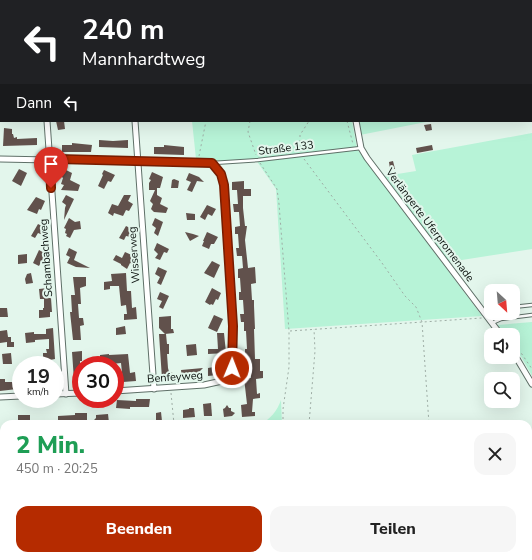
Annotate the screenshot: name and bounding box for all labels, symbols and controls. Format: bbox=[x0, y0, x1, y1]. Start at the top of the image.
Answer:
text: 240 m bbox=[82, 11, 165, 49]
icon: left bbox=[16, 16, 68, 68]
text: Mannhardtweg bbox=[82, 47, 206, 71]
icon: left bbox=[60, 92, 82, 114]
text: Dann bbox=[16, 93, 52, 113]
street label: Straße 133 bbox=[258, 137, 314, 159]
pin bbox=[34, 147, 68, 188]
icon: arrive bbox=[40, 153, 62, 175]
street label: Verlängerte Uferpromenade bbox=[382, 164, 478, 285]
street label: Schambachweg bbox=[36, 218, 56, 298]
street label: Wisserweg bbox=[125, 226, 143, 284]
north arrow bbox=[484, 284, 520, 320]
map controls bbox=[484, 284, 520, 408]
button: sound bbox=[484, 328, 520, 364]
position arrow bbox=[211, 347, 253, 389]
speed limit sign: 30 bbox=[72, 356, 124, 408]
text: 19 bbox=[26, 363, 50, 390]
street label: Benfeyweg bbox=[146, 368, 204, 386]
button: search bbox=[484, 372, 520, 408]
text: km/h bbox=[27, 385, 49, 399]
text: 2 Min. bbox=[16, 429, 85, 461]
button: close bbox=[474, 433, 516, 475]
text: 450 m · 20:25 bbox=[16, 460, 98, 478]
button: Beenden bbox=[16, 506, 262, 552]
button: Teilen bbox=[270, 506, 516, 552]

